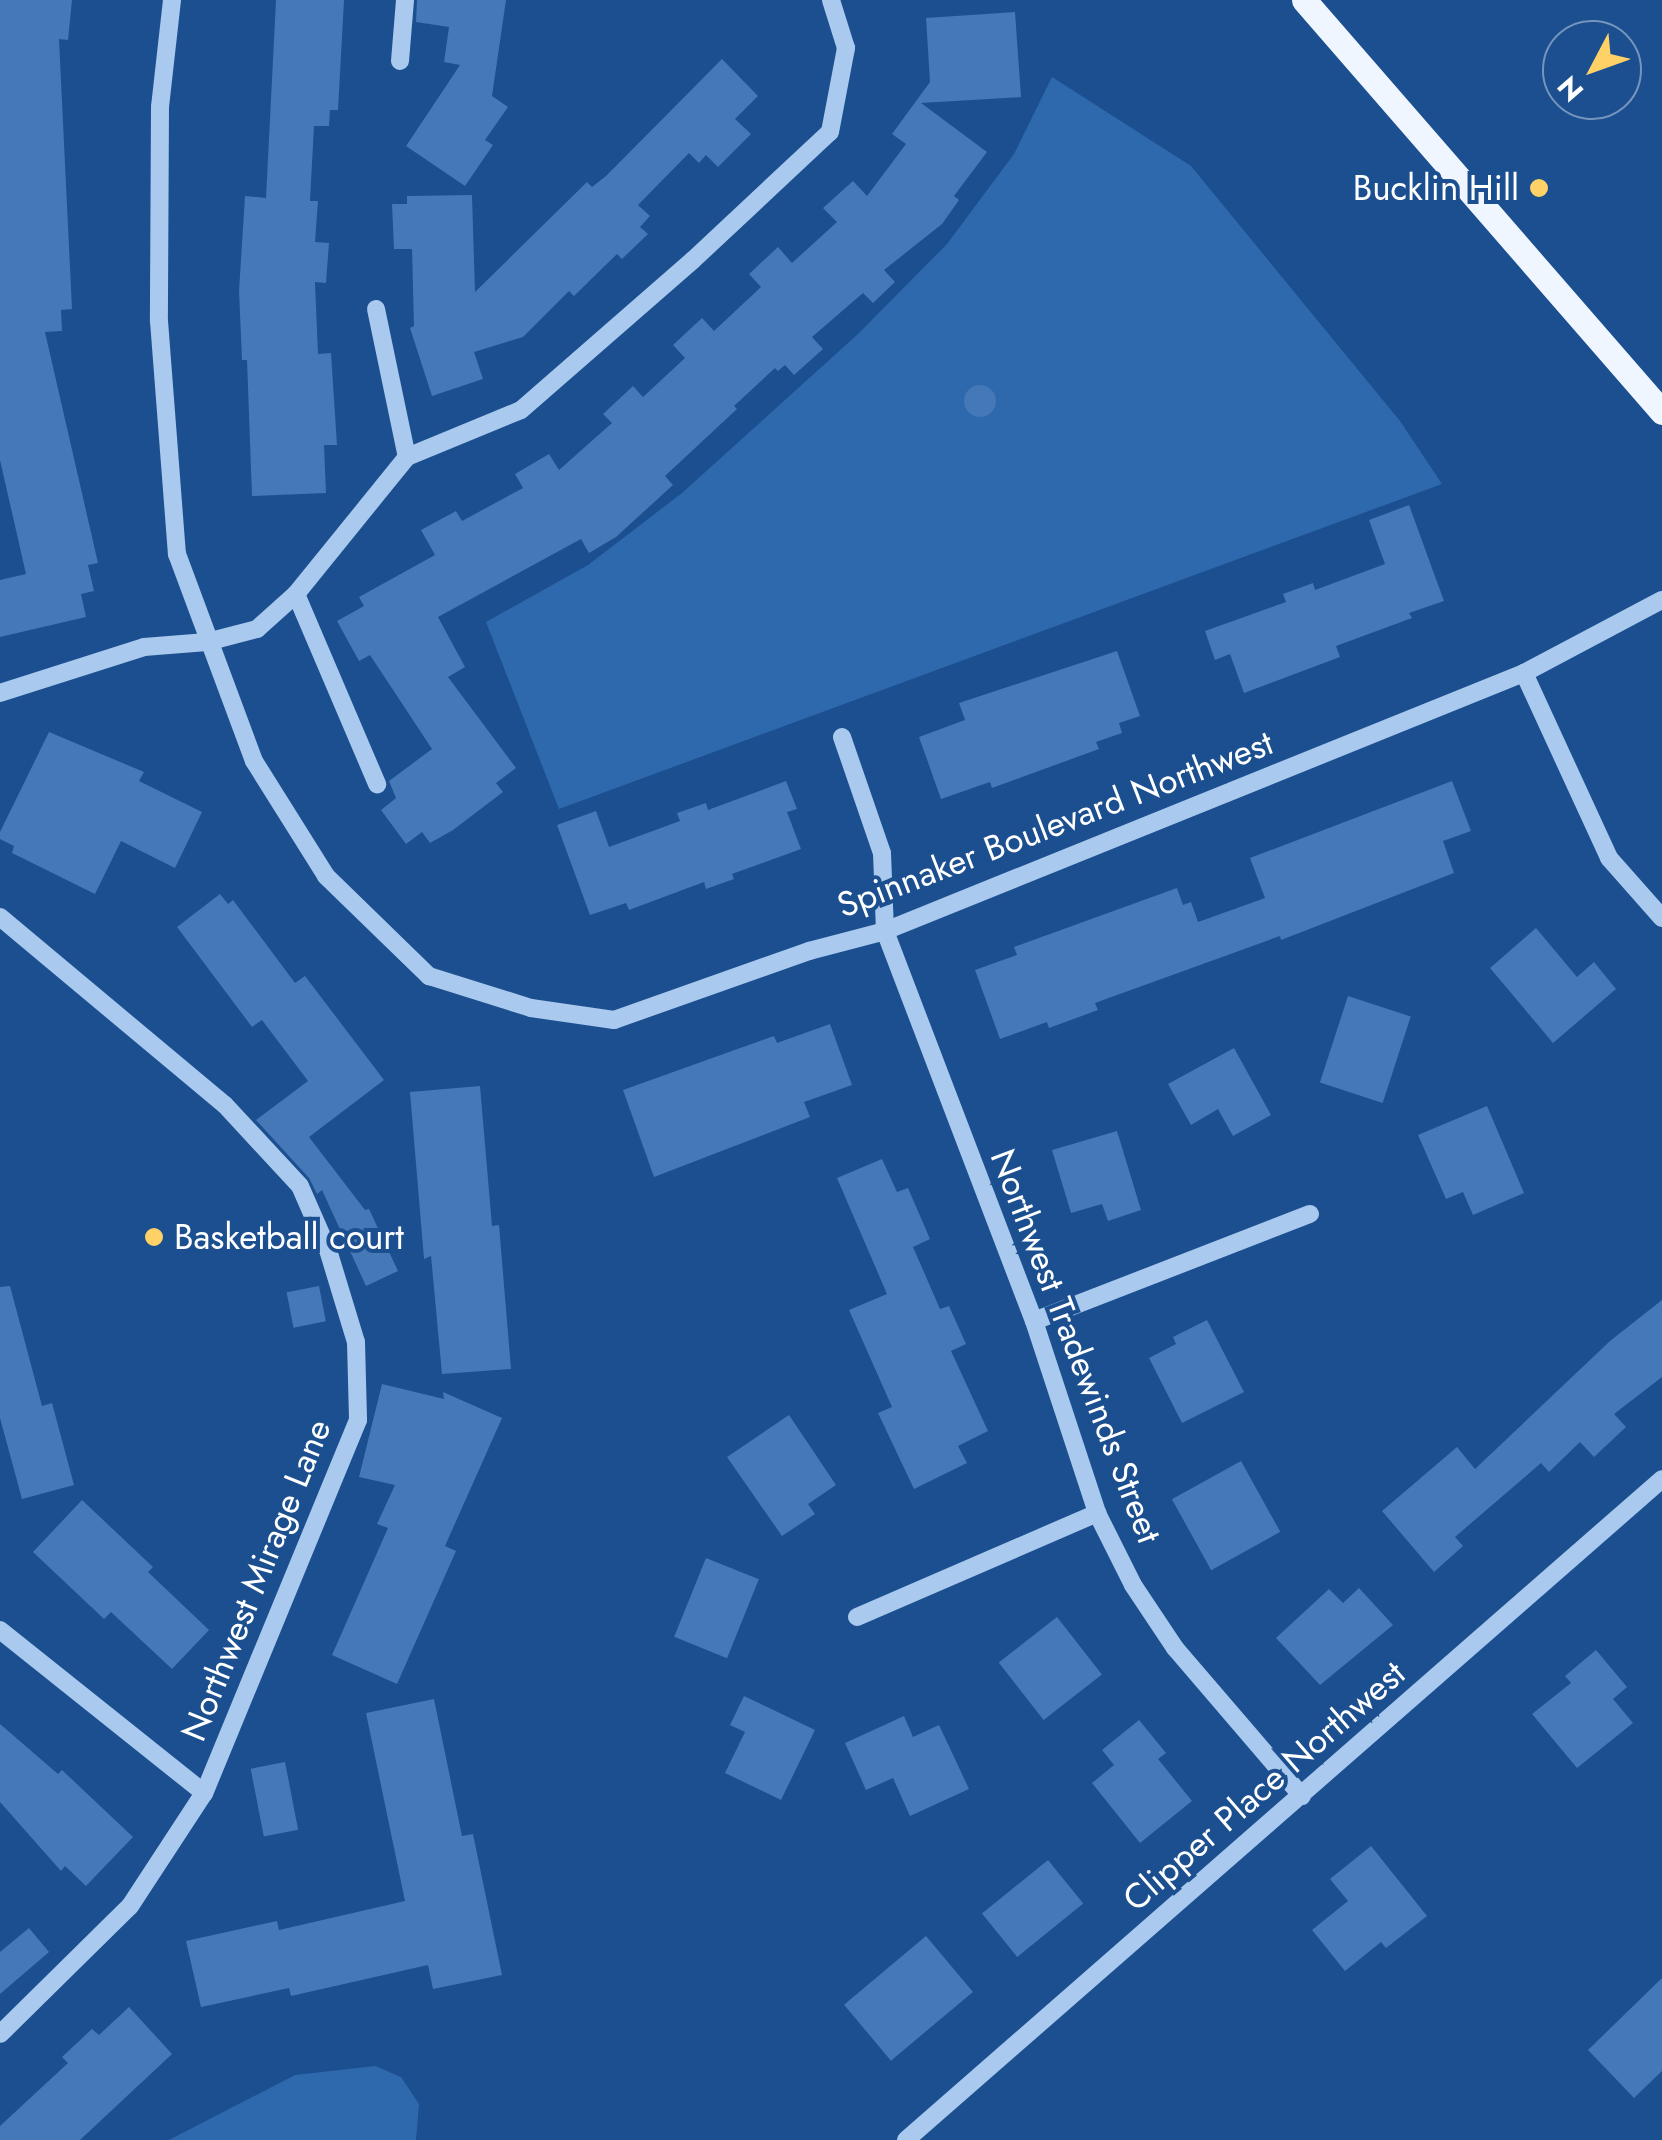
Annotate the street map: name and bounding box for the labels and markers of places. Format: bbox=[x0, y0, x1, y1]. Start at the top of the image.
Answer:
place label: Bucklin Hill bbox=[1353, 167, 1519, 209]
marker: Bucklin Hill bbox=[1528, 177, 1550, 199]
place label: Basketball court bbox=[174, 1216, 404, 1258]
marker: Basketball court bbox=[143, 1226, 165, 1248]

